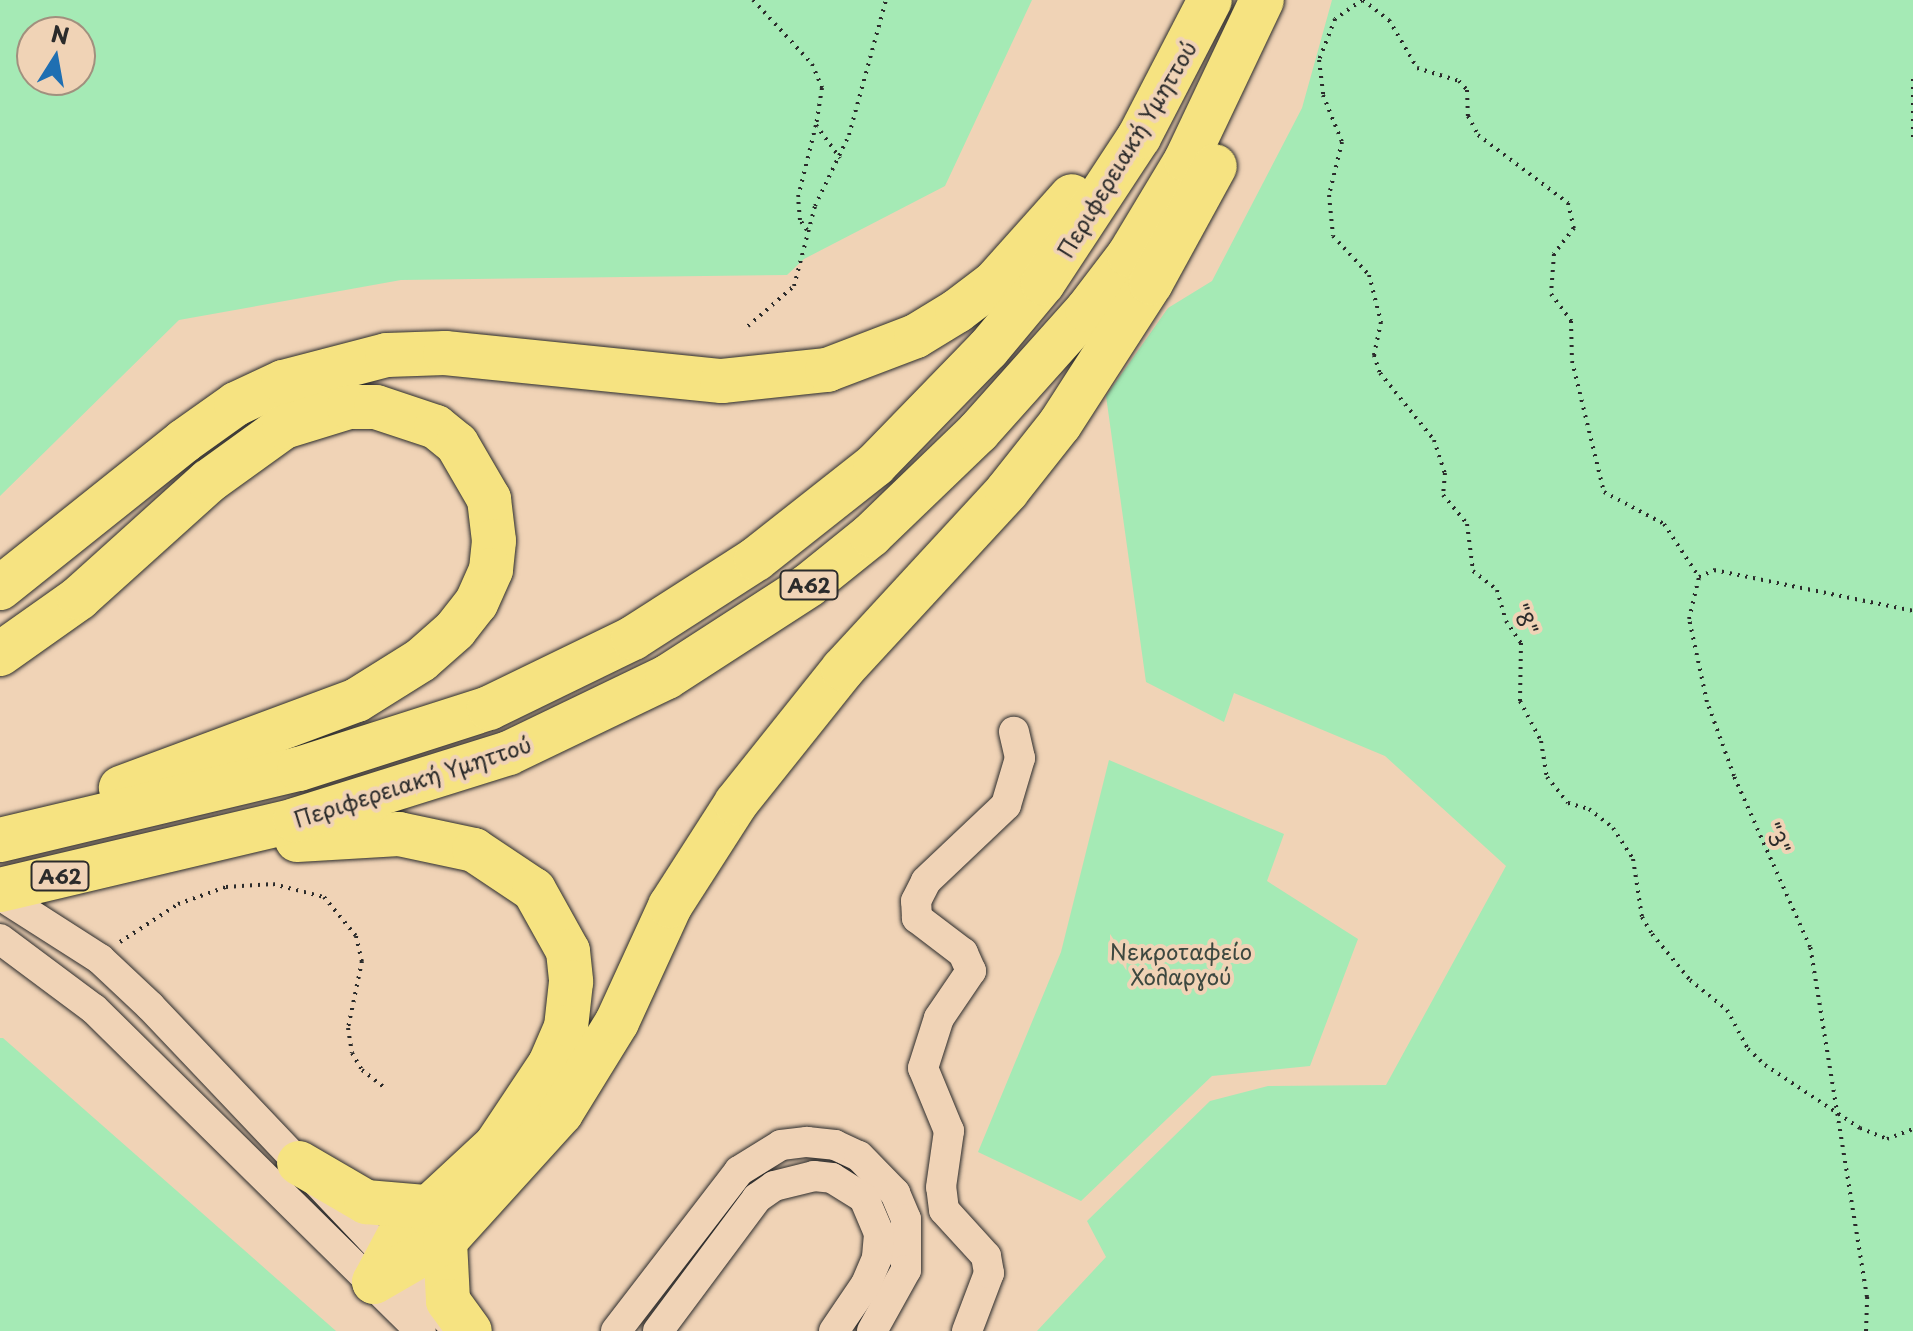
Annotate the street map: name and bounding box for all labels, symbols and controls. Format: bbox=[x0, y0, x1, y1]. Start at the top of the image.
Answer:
north arrow bbox=[16, 16, 96, 96]
text: N bbox=[49, 16, 72, 52]
street label: Περιφερειακή Υμηττού bbox=[1051, 36, 1201, 262]
road number: Α62 bbox=[779, 569, 839, 601]
street label: "8" bbox=[1508, 599, 1544, 639]
street label: Περιφερειακή Υμηττού bbox=[290, 730, 534, 832]
street label: "3" bbox=[1760, 818, 1796, 858]
road number: Α62 bbox=[30, 860, 90, 892]
park label: Νεκροταφείο Χολαργού bbox=[1110, 937, 1252, 988]

